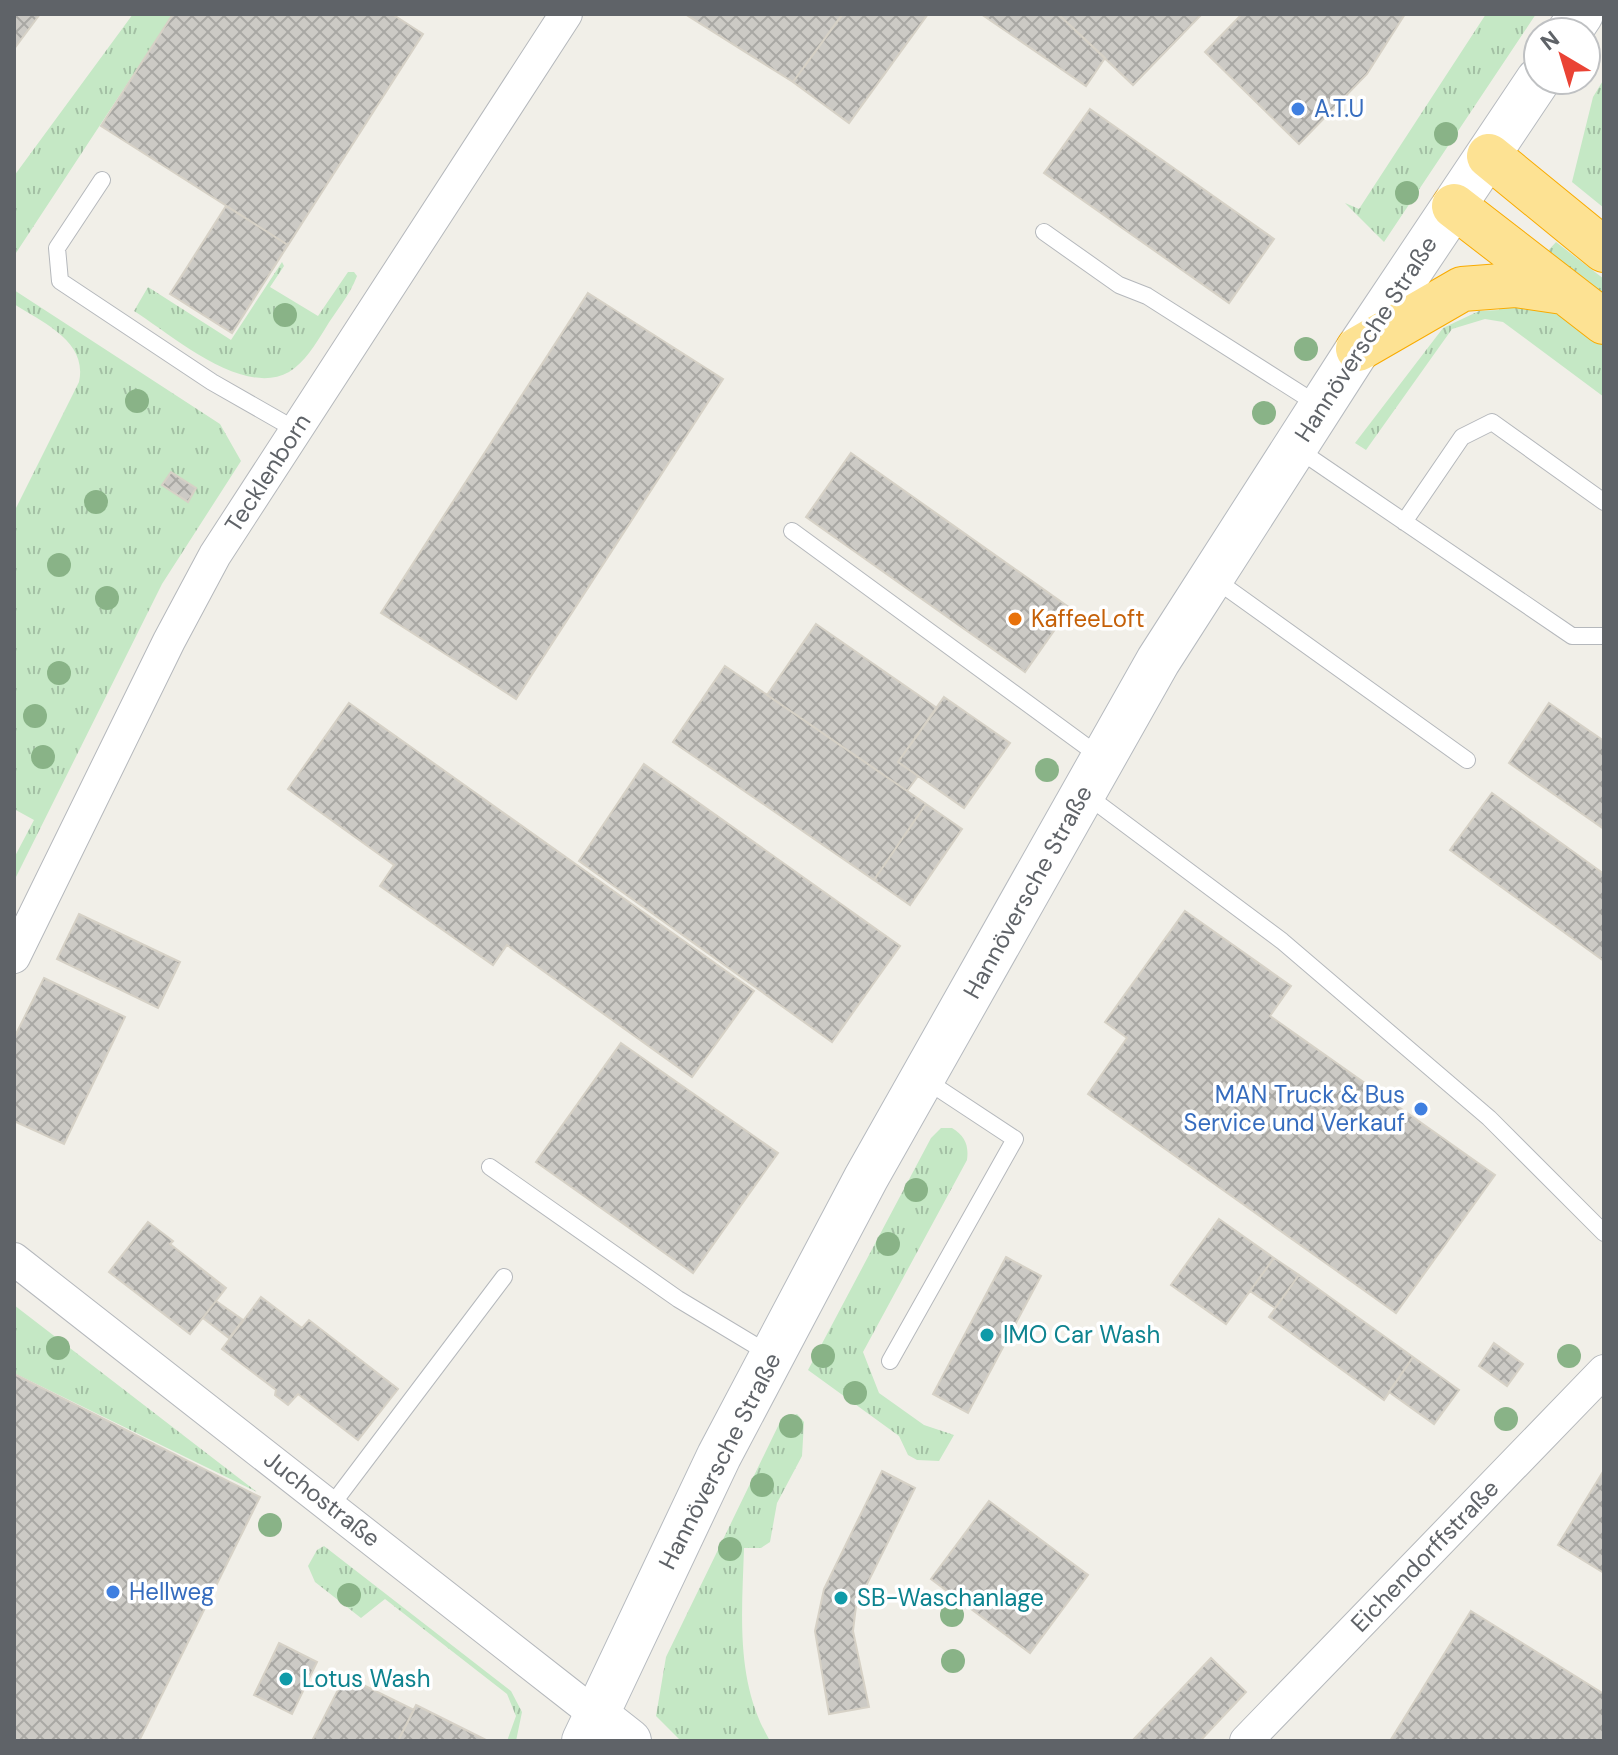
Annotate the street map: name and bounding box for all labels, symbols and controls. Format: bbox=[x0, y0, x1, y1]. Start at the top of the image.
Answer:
north arrow bbox=[1522, 16, 1602, 96]
text: N bbox=[1535, 24, 1565, 57]
place label: A.T.U bbox=[1314, 93, 1364, 124]
marker: A.T.U bbox=[1289, 100, 1307, 118]
street label: Hannöversche Straße bbox=[1287, 230, 1444, 447]
street label: Tecklenborn bbox=[218, 407, 317, 538]
place label: KaffeeLoft bbox=[1031, 603, 1145, 634]
marker: KaffeeLoft bbox=[1006, 610, 1024, 628]
street label: Hannöversche Straße bbox=[956, 780, 1099, 1004]
place label: MAN Truck & Bus Service und Verkauf bbox=[1183, 1079, 1405, 1138]
marker: MAN Truck & Bus Service und Verkauf bbox=[1412, 1100, 1430, 1118]
place label: IMO Car Wash bbox=[1003, 1319, 1160, 1350]
marker: IMO Car Wash bbox=[978, 1326, 996, 1344]
street label: Hannöversche Straße bbox=[651, 1347, 788, 1574]
street label: Juchostraße bbox=[258, 1443, 387, 1554]
street label: Eichendorffstraße bbox=[1344, 1473, 1505, 1638]
place label: Hellweg bbox=[129, 1576, 215, 1607]
place label: SB-Waschanlage bbox=[857, 1582, 1044, 1613]
marker: Hellweg bbox=[104, 1583, 122, 1601]
marker: SB-Waschanlage bbox=[832, 1589, 850, 1607]
place label: Lotus Wash bbox=[302, 1663, 430, 1694]
marker: Lotus Wash bbox=[277, 1670, 295, 1688]

